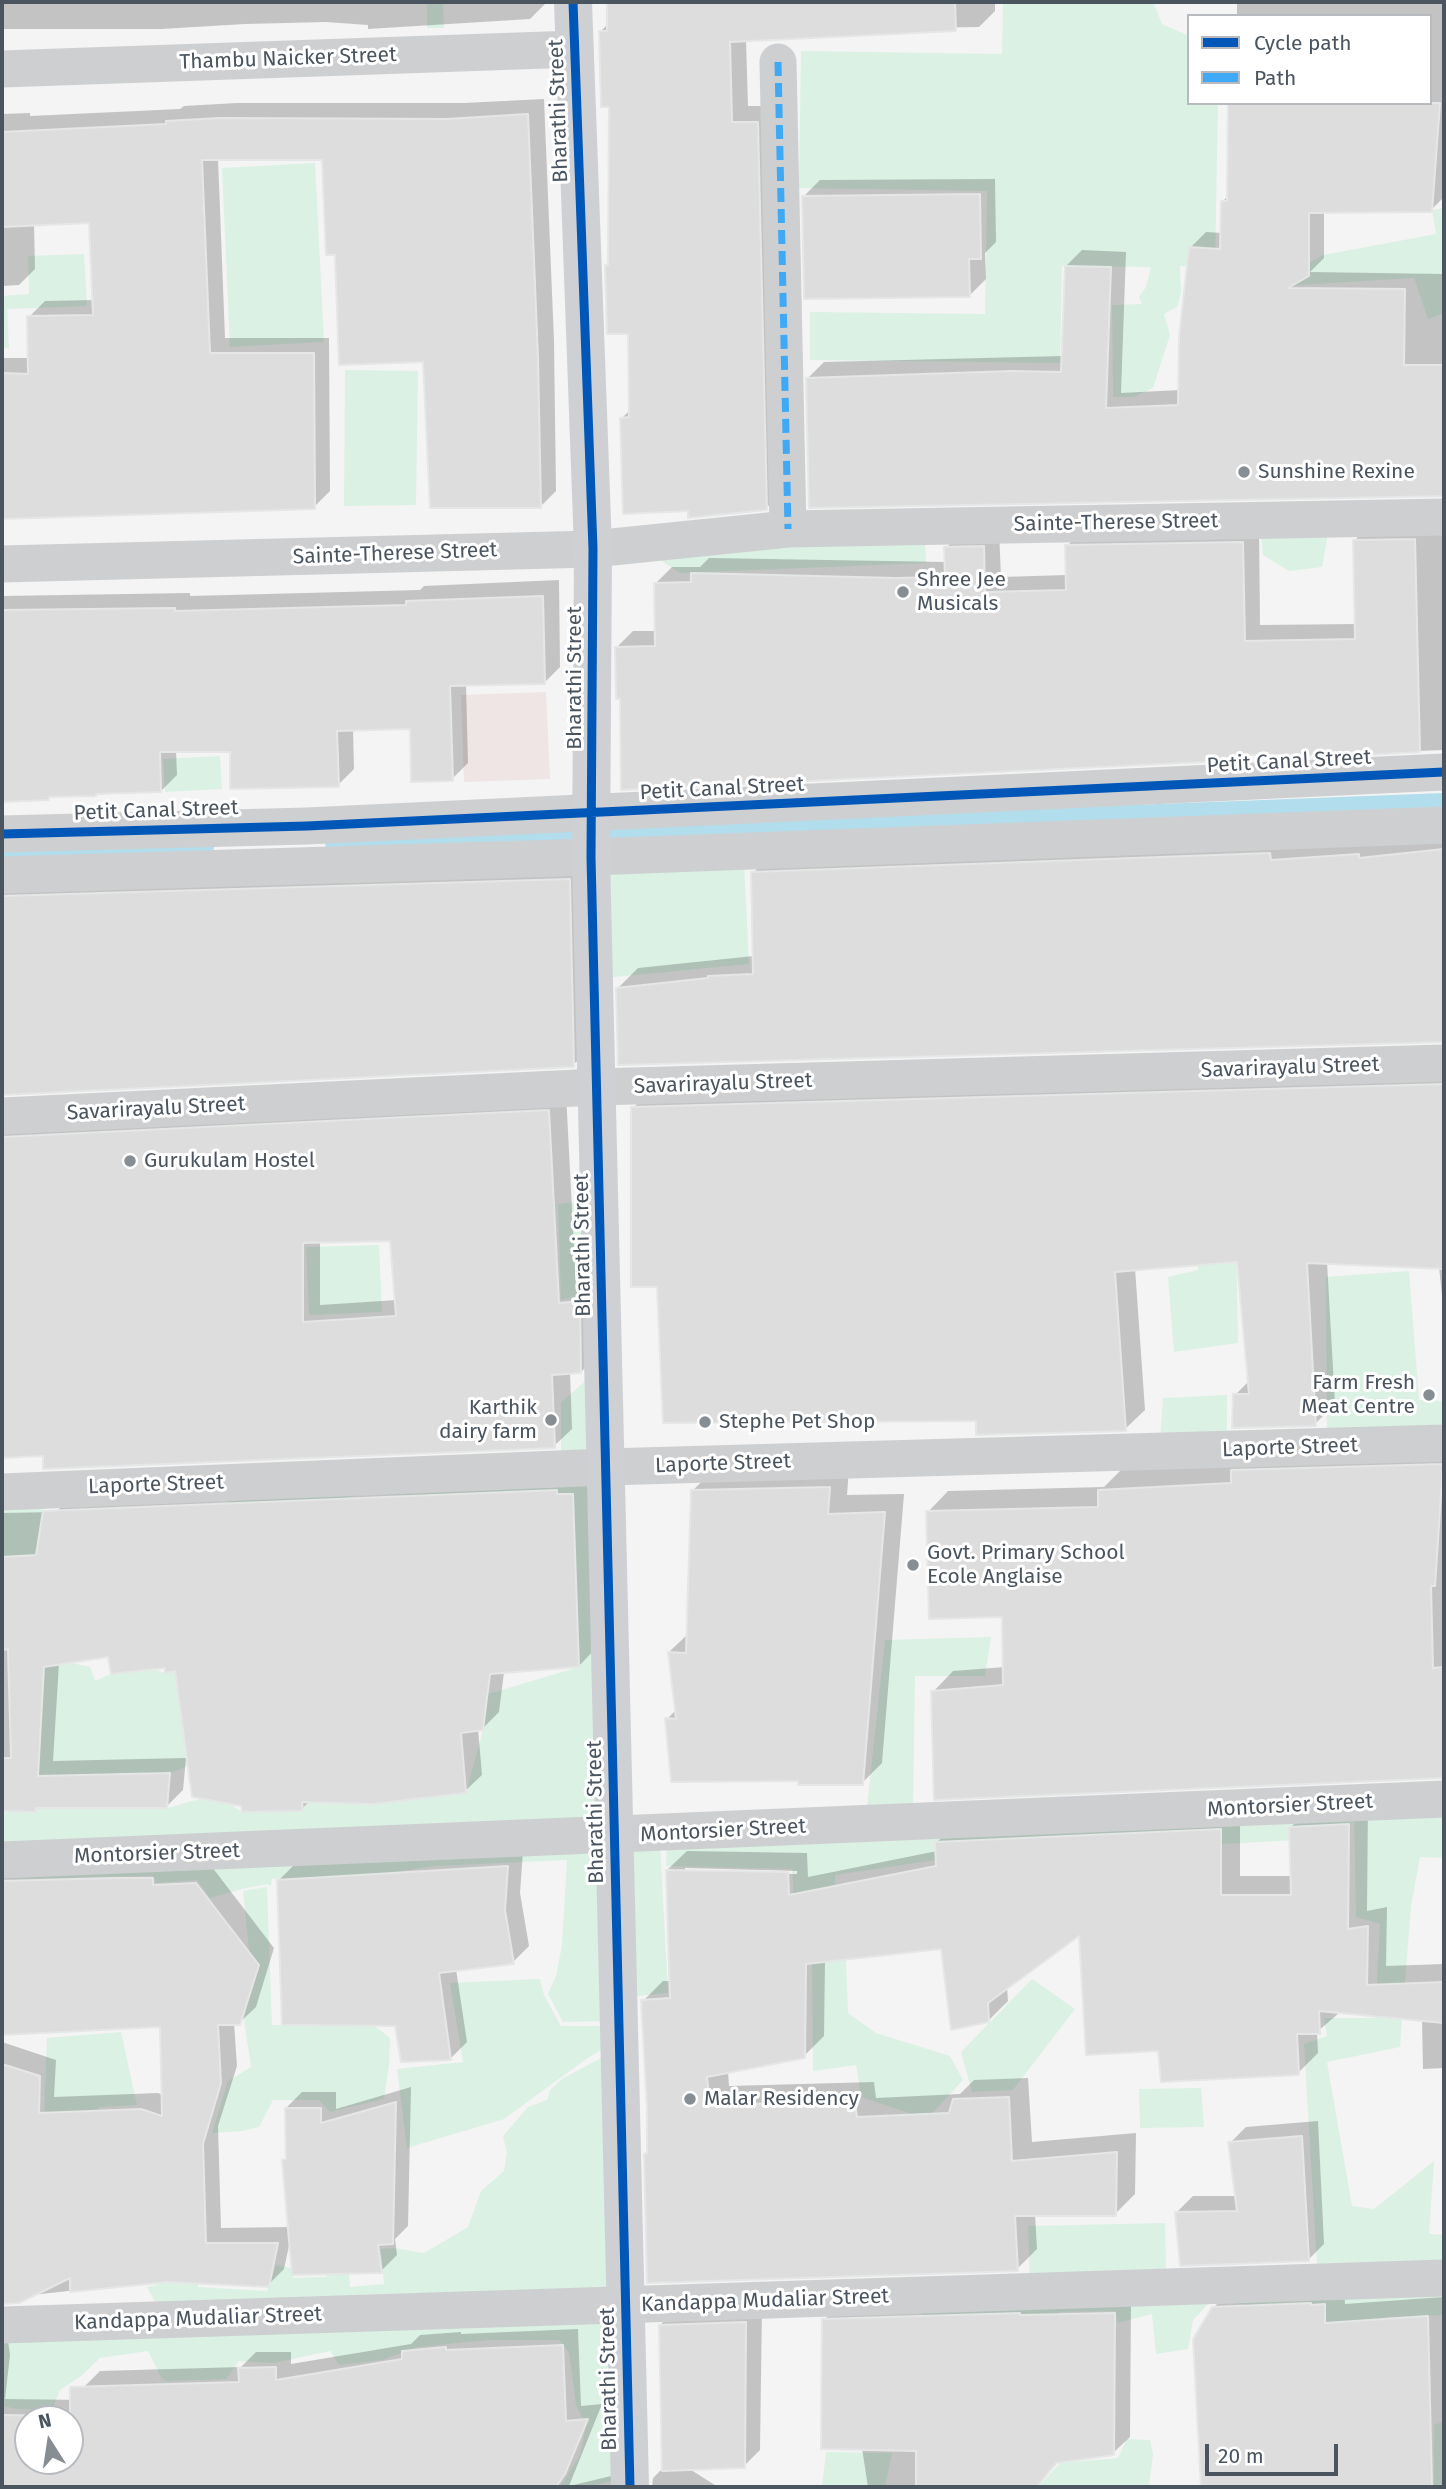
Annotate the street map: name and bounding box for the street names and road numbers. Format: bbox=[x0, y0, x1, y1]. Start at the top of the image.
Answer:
street label: Bharathi Street bbox=[544, 39, 574, 183]
street label: Thambu Naicker Street bbox=[179, 43, 397, 75]
street label: Sainte-Therese Street bbox=[1014, 509, 1218, 537]
street label: Sainte-Therese Street bbox=[292, 538, 498, 570]
street label: Bharathi Street bbox=[562, 606, 588, 750]
street label: Petit Canal Street bbox=[1206, 745, 1372, 779]
street label: Petit Canal Street bbox=[639, 772, 805, 806]
street label: Petit Canal Street bbox=[73, 796, 239, 826]
street label: Savarirayalu Street bbox=[1200, 1052, 1380, 1084]
street label: Savarirayalu Street bbox=[633, 1068, 813, 1100]
street label: Savarirayalu Street bbox=[66, 1092, 246, 1126]
street label: Bharathi Street bbox=[569, 1173, 597, 1317]
street label: Laporte Street bbox=[1222, 1433, 1358, 1463]
street label: Laporte Street bbox=[655, 1449, 791, 1479]
street label: Laporte Street bbox=[88, 1470, 224, 1500]
street label: Bharathi Street bbox=[582, 1740, 610, 1884]
street label: Montorsier Street bbox=[1206, 1789, 1374, 1823]
street label: Montorsier Street bbox=[639, 1814, 807, 1848]
street label: Montorsier Street bbox=[74, 1839, 240, 1869]
street label: Kandappa Mudaliar Street bbox=[641, 2284, 889, 2318]
street label: Kandappa Mudaliar Street bbox=[74, 2302, 322, 2336]
street label: Bharathi Street bbox=[595, 2307, 623, 2451]

